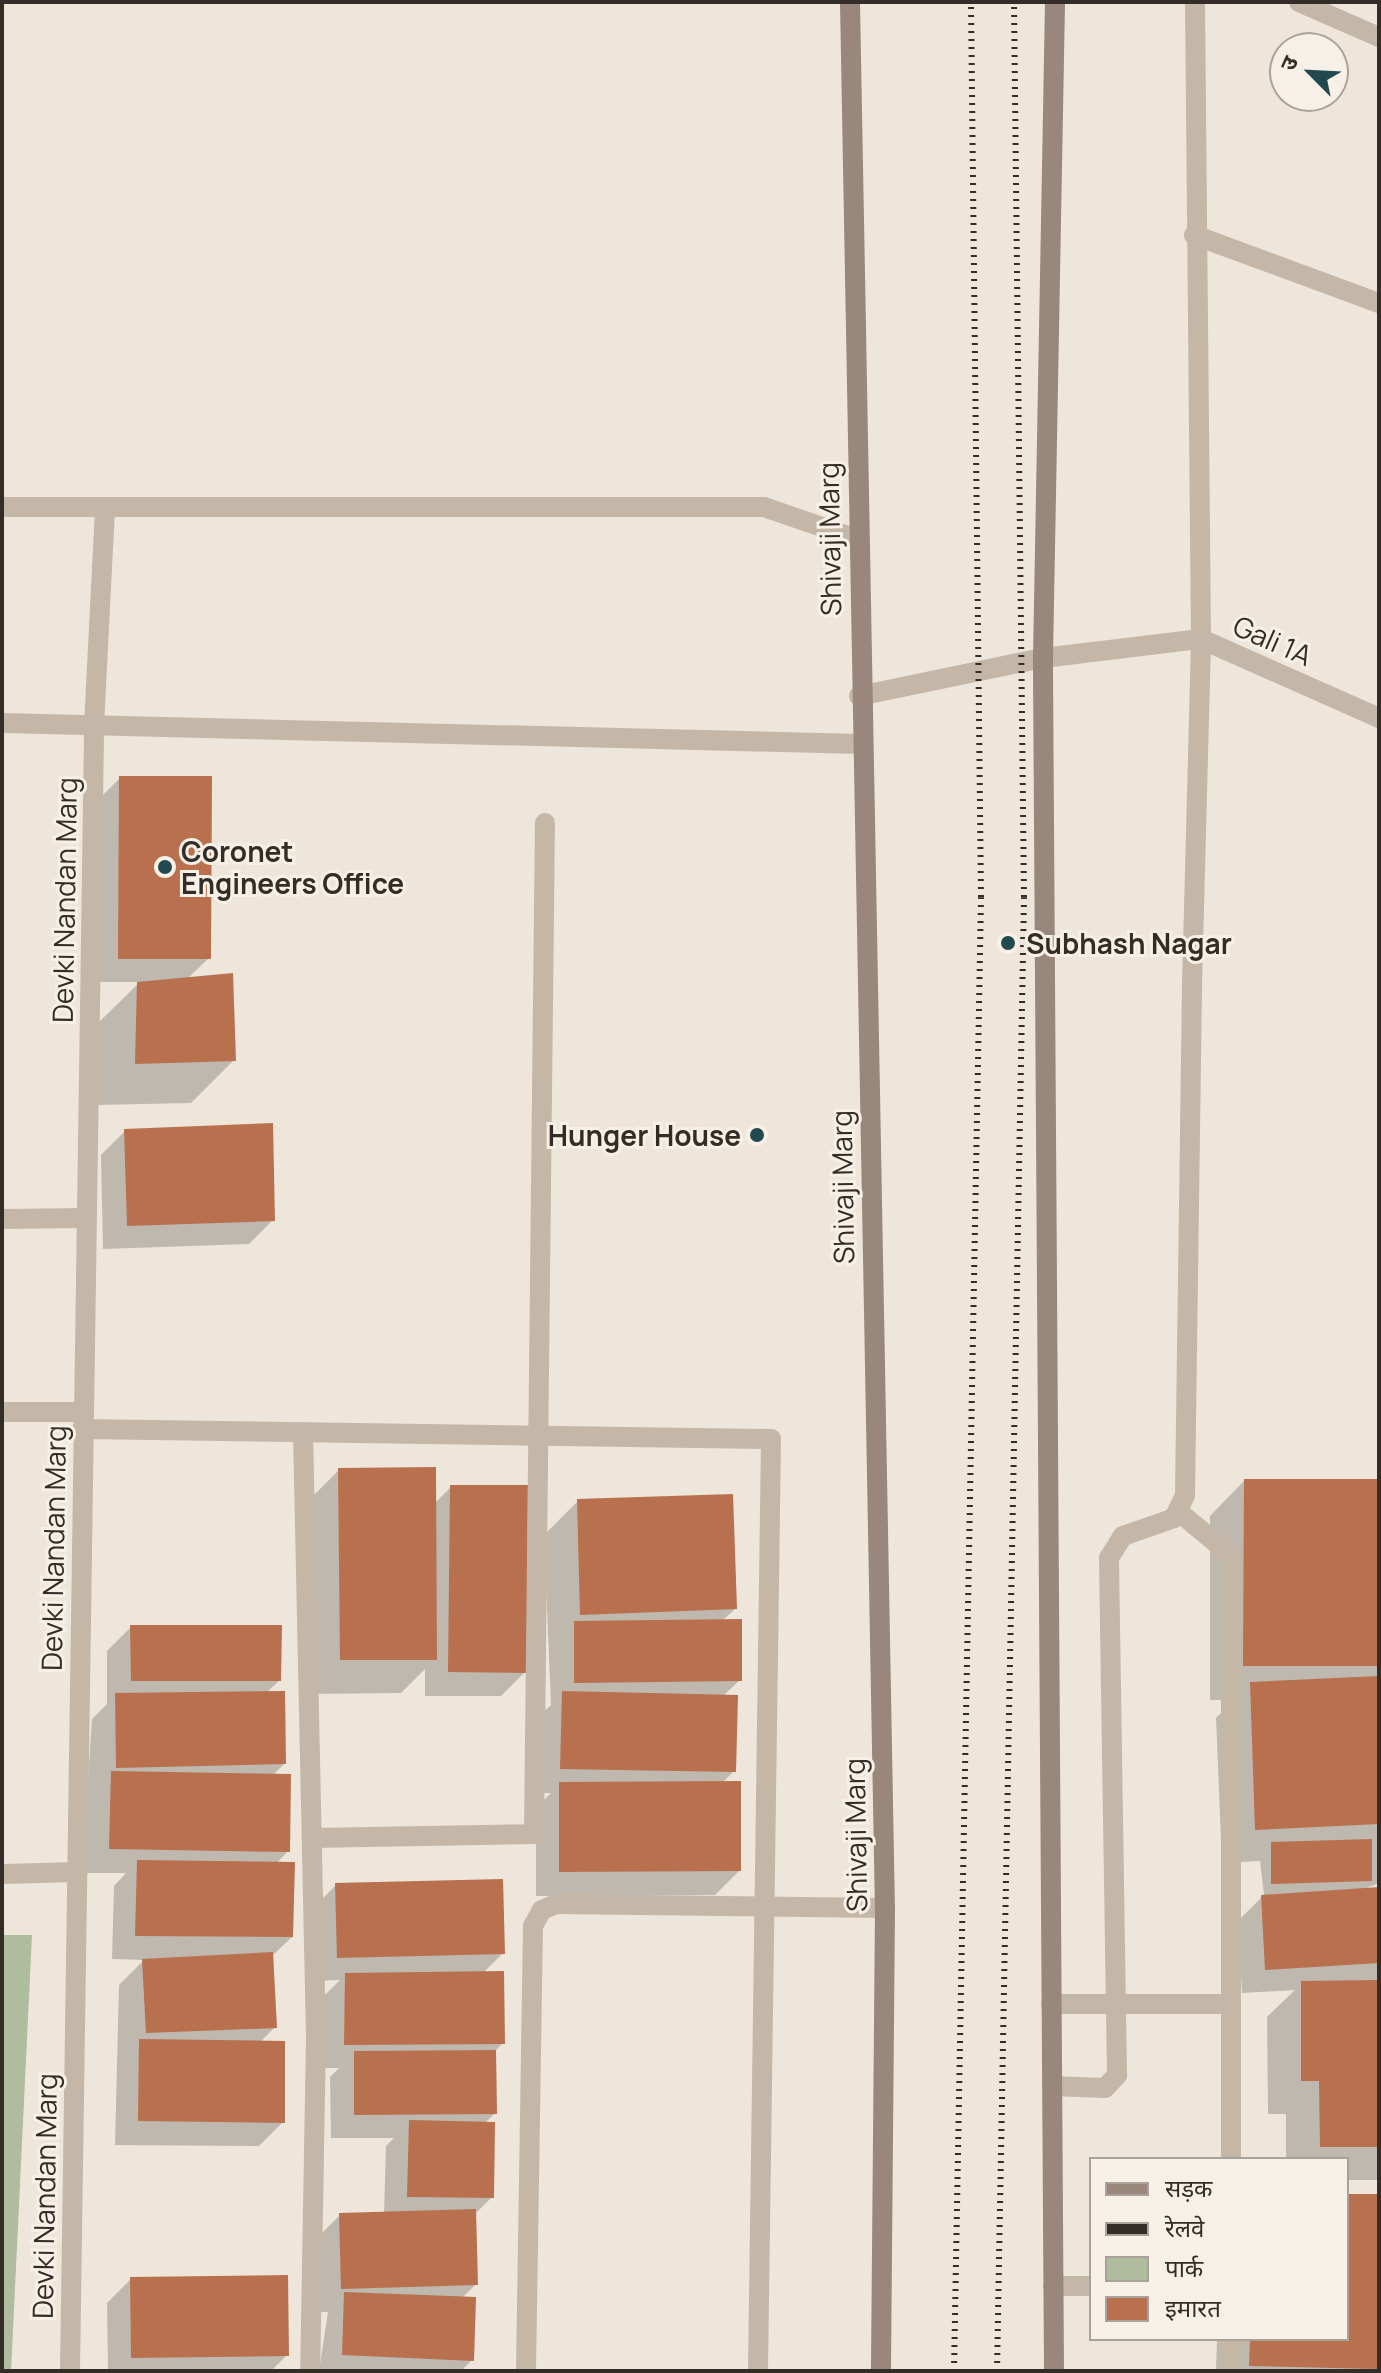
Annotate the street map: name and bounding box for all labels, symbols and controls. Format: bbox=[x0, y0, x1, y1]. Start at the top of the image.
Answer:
north arrow bbox=[1269, 32, 1349, 112]
text: उ bbox=[1273, 51, 1305, 75]
street label: Shivaji Marg bbox=[811, 462, 847, 616]
street label: Gali 1A bbox=[1228, 608, 1318, 672]
street label: Devki Nandan Marg bbox=[45, 777, 83, 1023]
place label: Coronet Engineers Office bbox=[181, 834, 404, 900]
marker: Coronet Engineers Office bbox=[156, 858, 174, 876]
place label: Subhash Nagar bbox=[1026, 926, 1232, 960]
marker: Subhash Nagar bbox=[997, 932, 1019, 954]
street label: Shivaji Marg bbox=[824, 1110, 860, 1264]
place label: Hunger House bbox=[548, 1118, 741, 1152]
marker: Hunger House bbox=[748, 1126, 766, 1144]
street label: Devki Nandan Marg bbox=[34, 1425, 72, 1671]
street label: Shivaji Marg bbox=[837, 1758, 873, 1912]
street label: Devki Nandan Marg bbox=[25, 2073, 63, 2319]
legend bbox=[1089, 2157, 1349, 2341]
text: सड़क bbox=[1165, 2171, 1213, 2204]
text: रेलवे bbox=[1165, 2211, 1204, 2244]
text: पार्क bbox=[1165, 2251, 1203, 2284]
text: इमारत bbox=[1165, 2291, 1221, 2324]

